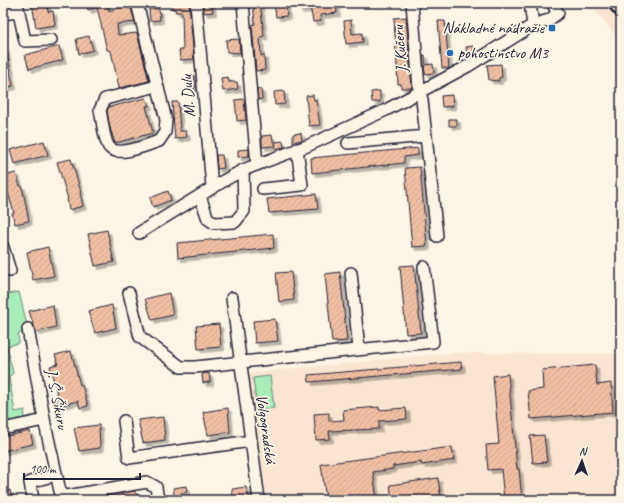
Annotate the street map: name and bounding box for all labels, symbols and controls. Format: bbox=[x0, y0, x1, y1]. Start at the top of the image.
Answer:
place label: Nákladné nádražie bbox=[443, 18, 546, 38]
street label: J. Kučeru bbox=[388, 23, 412, 74]
marker: Nákladné nádražie bbox=[547, 23, 557, 33]
place label: pohostinstvo M3 bbox=[458, 43, 550, 63]
marker: pohostinstvo M3 bbox=[445, 48, 455, 58]
street label: M. Dulu bbox=[176, 73, 200, 118]
street label: J. Š. Šikuru bbox=[41, 366, 73, 432]
street label: Volgogradská bbox=[251, 393, 281, 467]
north arrow bbox=[562, 441, 602, 481]
text: N bbox=[579, 444, 588, 458]
scale bar bbox=[24, 455, 140, 481]
text: 100 m bbox=[30, 461, 57, 477]

